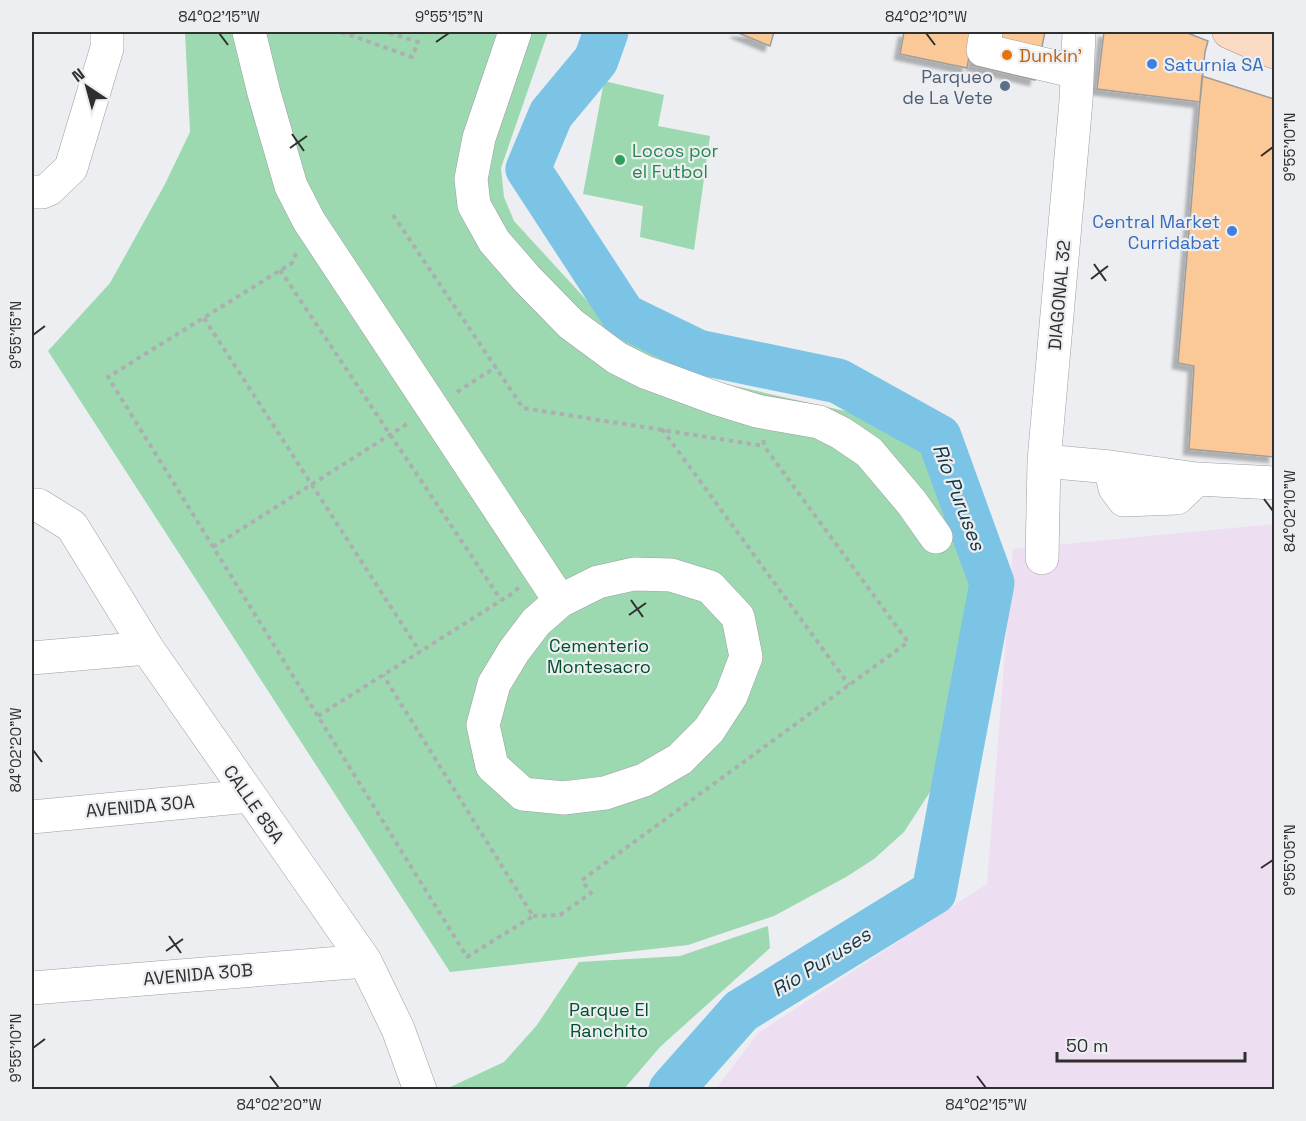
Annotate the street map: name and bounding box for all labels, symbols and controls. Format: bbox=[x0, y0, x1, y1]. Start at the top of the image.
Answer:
text: 84°02'15"W bbox=[178, 7, 260, 26]
text: 9°55'15"N bbox=[415, 7, 483, 26]
text: 84°02'10"W bbox=[885, 7, 967, 26]
place label: Dunkin' bbox=[1019, 44, 1082, 67]
marker: Dunkin' bbox=[1000, 48, 1014, 62]
place label: Saturnia SA bbox=[1164, 53, 1264, 76]
north arrow bbox=[57, 57, 117, 117]
marker: Saturnia SA bbox=[1145, 57, 1159, 71]
text: N bbox=[68, 64, 89, 87]
place label: Parqueo de La Vete bbox=[902, 65, 993, 109]
marker: Parqueo de La Vete bbox=[998, 79, 1012, 93]
text: 9°55'10"N bbox=[1280, 113, 1299, 181]
place label: Locos por el Futbol bbox=[632, 139, 719, 183]
marker: Locos por el Futbol bbox=[613, 153, 627, 167]
place label: Central Market Curridabat bbox=[1092, 210, 1220, 254]
marker: Central Market Curridabat bbox=[1225, 224, 1239, 238]
street label: DIAGONAL 32 bbox=[1043, 239, 1075, 351]
text: 9°55'15"N bbox=[6, 301, 25, 369]
water label: Río Puruses bbox=[927, 440, 992, 555]
text: 84°02'10"W bbox=[1280, 470, 1299, 552]
park label: Cementerio Montesacro bbox=[547, 634, 651, 678]
text: 84°02'20"W bbox=[6, 707, 25, 793]
street label: CALLE 85A bbox=[219, 760, 289, 848]
street label: AVENIDA 30A bbox=[85, 790, 195, 822]
text: 9°55'05"N bbox=[1280, 824, 1299, 896]
water label: Río Puruses bbox=[767, 921, 877, 1003]
street label: AVENIDA 30B bbox=[142, 958, 254, 990]
park label: Parque El Ranchito bbox=[569, 998, 649, 1042]
text: 9°55'10"N bbox=[6, 1014, 25, 1082]
scale bar bbox=[1057, 1025, 1244, 1063]
text: 50 m bbox=[1066, 1034, 1108, 1057]
text: 84°02'20"W bbox=[236, 1095, 322, 1114]
text: 84°02'15"W bbox=[945, 1095, 1027, 1114]

